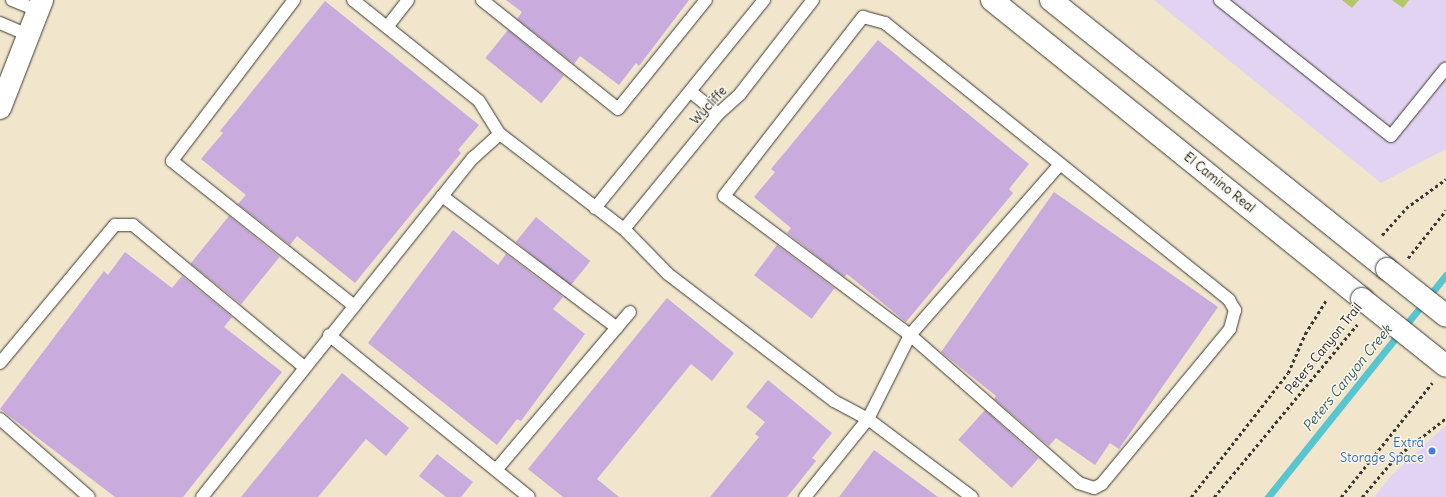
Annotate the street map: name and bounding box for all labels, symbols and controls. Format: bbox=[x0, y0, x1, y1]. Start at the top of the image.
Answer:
street label: Wycliffe bbox=[687, 84, 731, 128]
street label: El Camino Real bbox=[1180, 150, 1258, 216]
street label: Peters Canyon Trail bbox=[1282, 300, 1366, 398]
water label: Peters Canyon Creek bbox=[1299, 321, 1395, 435]
place label: Extra Storage Space bbox=[1340, 436, 1424, 467]
marker: Extra Storage Space bbox=[1427, 446, 1437, 456]

